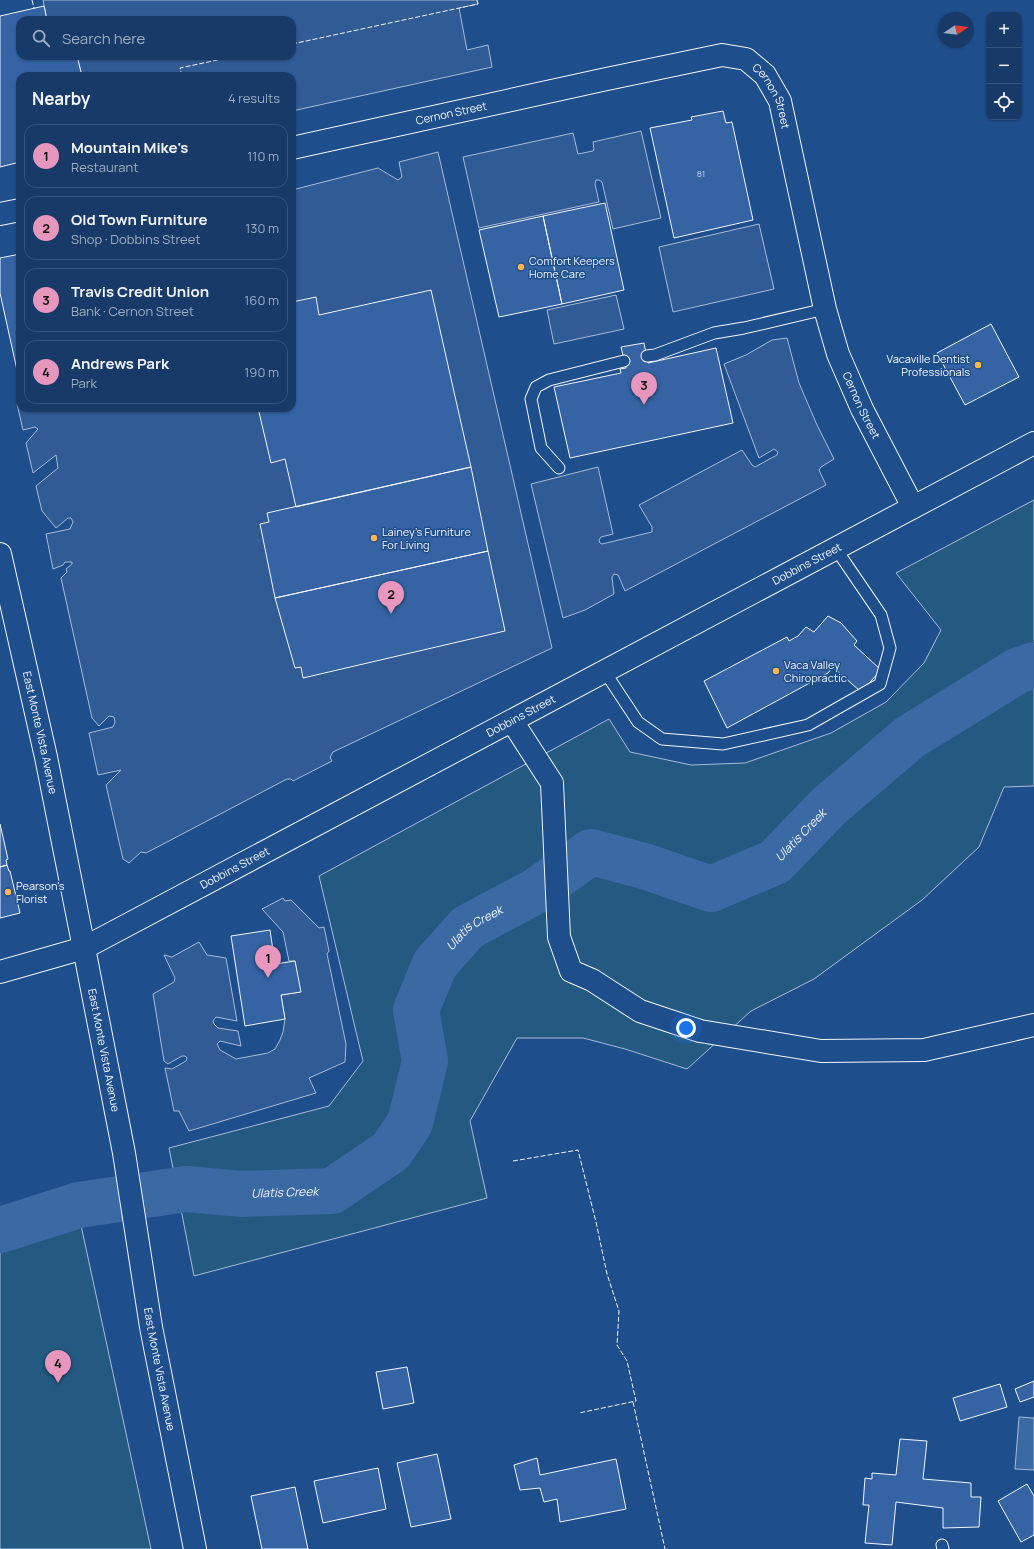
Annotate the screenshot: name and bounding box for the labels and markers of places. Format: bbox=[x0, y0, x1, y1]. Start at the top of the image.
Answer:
place label: Comfort Keepers Home Care bbox=[529, 253, 615, 281]
marker: Comfort Keepers Home Care bbox=[516, 262, 526, 272]
place label: Vacaville Dentist Professionals bbox=[887, 351, 970, 379]
marker: Vacaville Dentist Professionals bbox=[973, 360, 983, 370]
pin: 3 bbox=[631, 372, 657, 405]
place label: Lainey's Furniture For Living bbox=[382, 524, 471, 552]
marker: Lainey's Furniture For Living bbox=[369, 533, 379, 543]
pin: 2 bbox=[378, 581, 404, 614]
place label: Vaca Valley Chiropractic bbox=[784, 657, 847, 685]
marker: Vaca Valley Chiropractic bbox=[771, 666, 781, 676]
place label: Pearson's Florist bbox=[16, 878, 65, 906]
marker: Pearson's Florist bbox=[3, 887, 13, 897]
pin: 1 bbox=[255, 945, 281, 978]
pin: 4 bbox=[45, 1350, 71, 1383]

